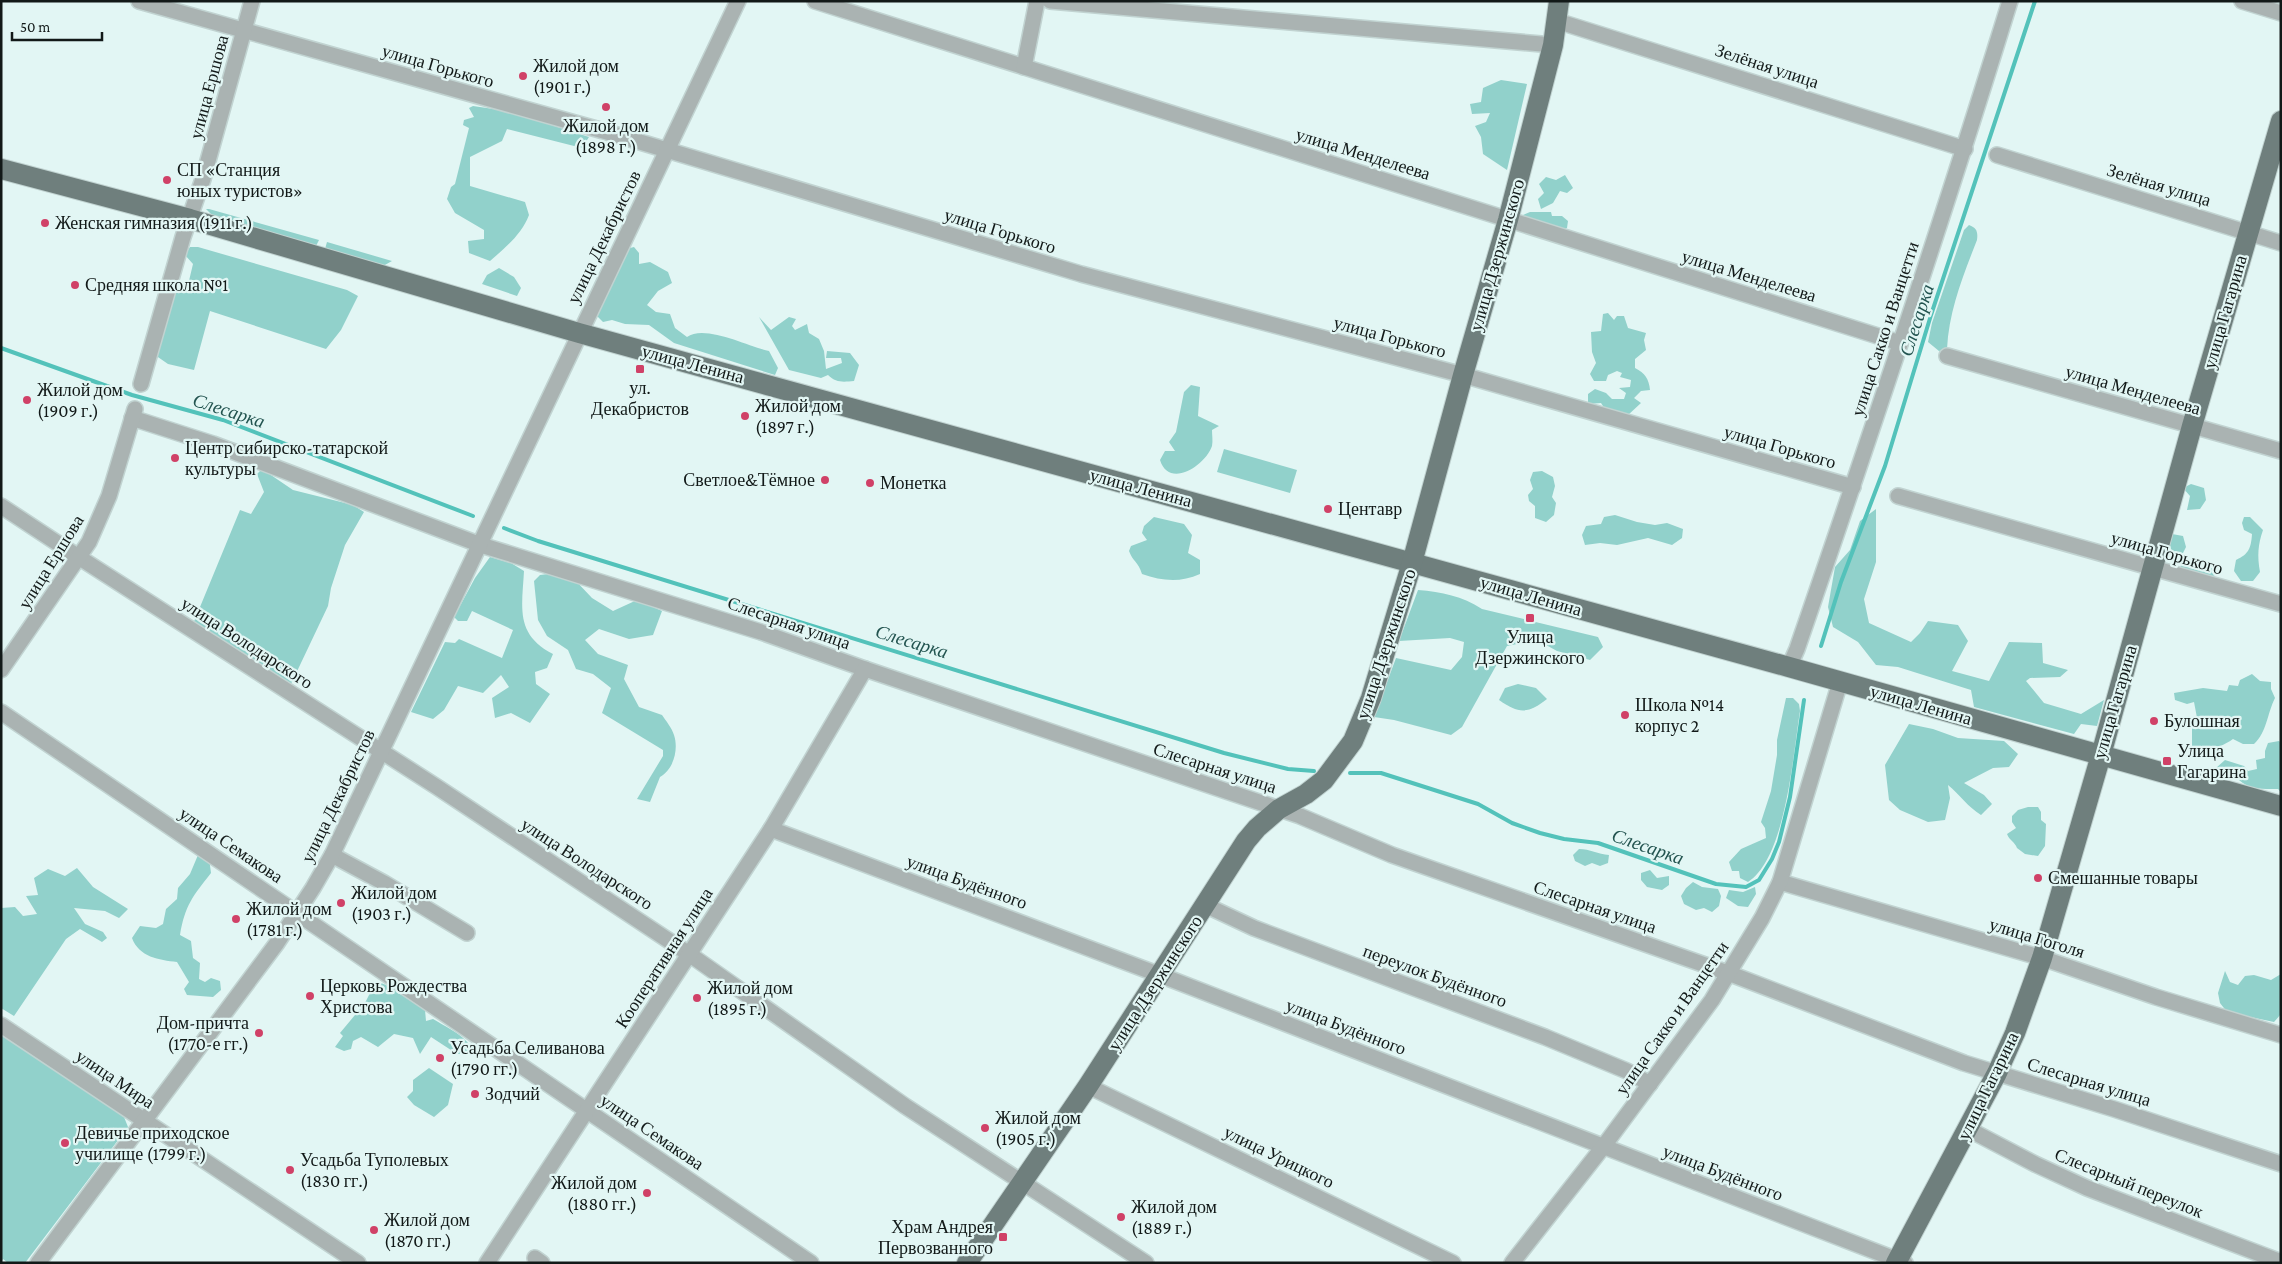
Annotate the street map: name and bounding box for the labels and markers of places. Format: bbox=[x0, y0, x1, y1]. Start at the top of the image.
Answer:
place label: Жилой дом (1901 г.) bbox=[533, 56, 619, 98]
marker: Жилой дом (1901 г.) bbox=[517, 70, 529, 82]
marker: Жилой дом (1898 г.) bbox=[600, 101, 612, 113]
place label: Жилой дом (1898 г.) bbox=[563, 116, 649, 158]
place label: СП «Станция юных туристов» bbox=[177, 160, 303, 201]
marker: СП «Станция юных туристов» bbox=[161, 174, 173, 186]
place label: Женская гимназия (1911 г.) bbox=[55, 213, 253, 234]
marker: Женская гимназия (1911 г.) bbox=[39, 217, 51, 229]
place label: Средняя школа №1 bbox=[85, 275, 228, 295]
marker: Средняя школа №1 bbox=[69, 279, 81, 291]
marker: ул. Декабристов bbox=[634, 363, 646, 375]
place label: ул. Декабристов bbox=[591, 378, 689, 419]
place label: Жилой дом (1909 г.) bbox=[37, 380, 123, 422]
marker: Жилой дом (1909 г.) bbox=[21, 394, 33, 406]
place label: Жилой дом (1897 г.) bbox=[755, 396, 841, 438]
marker: Жилой дом (1897 г.) bbox=[739, 410, 751, 422]
place label: Центр сибирско-татарской культуры bbox=[185, 438, 388, 479]
marker: Центр сибирско-татарской культуры bbox=[169, 452, 181, 464]
place label: Светлое&Тёмное bbox=[683, 470, 815, 490]
place label: Монетка bbox=[880, 473, 947, 493]
marker: Светлое&Тёмное bbox=[819, 474, 831, 486]
marker: Монетка bbox=[864, 477, 876, 489]
place label: Центавр bbox=[1338, 499, 1402, 519]
marker: Центавр bbox=[1322, 503, 1334, 515]
marker: Улица Дзержинского bbox=[1524, 612, 1536, 624]
place label: Улица Дзержинского bbox=[1475, 627, 1585, 668]
place label: Школа №14 корпус 2 bbox=[1635, 695, 1724, 736]
marker: Школа №14 корпус 2 bbox=[1619, 709, 1631, 721]
place label: Булошная bbox=[2164, 711, 2240, 731]
marker: Булошная bbox=[2148, 715, 2160, 727]
place label: Улица Гагарина bbox=[2177, 741, 2247, 782]
marker: Улица Гагарина bbox=[2161, 755, 2173, 767]
place label: Смешанные товары bbox=[2048, 868, 2198, 888]
marker: Смешанные товары bbox=[2032, 872, 2044, 884]
place label: Жилой дом (1903 г.) bbox=[351, 883, 437, 925]
marker: Жилой дом (1903 г.) bbox=[335, 897, 347, 909]
place label: Жилой дом (1781 г.) bbox=[246, 899, 332, 941]
marker: Жилой дом (1781 г.) bbox=[230, 913, 242, 925]
place label: Церковь Рождества Христова bbox=[320, 976, 467, 1017]
place label: Жилой дом (1895 г.) bbox=[707, 978, 793, 1020]
marker: Церковь Рождества Христова bbox=[304, 990, 316, 1002]
marker: Жилой дом (1895 г.) bbox=[691, 992, 703, 1004]
place label: Дом-причта (1770-е гг.) bbox=[157, 1013, 249, 1055]
marker: Дом-причта (1770-е гг.) bbox=[253, 1027, 265, 1039]
place label: Усадьба Селиванова (1790 гг.) bbox=[450, 1038, 605, 1080]
marker: Усадьба Селиванова (1790 гг.) bbox=[434, 1052, 446, 1064]
place label: Зодчий bbox=[485, 1084, 540, 1104]
marker: Зодчий bbox=[469, 1088, 481, 1100]
place label: Жилой дом (1905 г.) bbox=[995, 1108, 1081, 1150]
marker: Жилой дом (1905 г.) bbox=[979, 1122, 991, 1134]
place label: Девичье приходское училище (1799 г.) bbox=[75, 1123, 230, 1165]
marker: Девичье приходское училище (1799 г.) bbox=[59, 1137, 71, 1149]
place label: Усадьба Туполевых (1830 гг.) bbox=[300, 1150, 449, 1192]
marker: Усадьба Туполевых (1830 гг.) bbox=[284, 1164, 296, 1176]
place label: Жилой дом (1880 гг.) bbox=[551, 1173, 637, 1215]
marker: Жилой дом (1880 гг.) bbox=[641, 1187, 653, 1199]
place label: Жилой дом (1889 г.) bbox=[1131, 1197, 1217, 1239]
place label: Жилой дом (1870 гг.) bbox=[384, 1210, 470, 1252]
marker: Жилой дом (1889 г.) bbox=[1115, 1211, 1127, 1223]
place label: Храм Андрея Первозванного bbox=[878, 1217, 993, 1258]
marker: Жилой дом (1870 гг.) bbox=[368, 1224, 380, 1236]
marker: Храм Андрея Первозванного bbox=[997, 1231, 1009, 1243]

